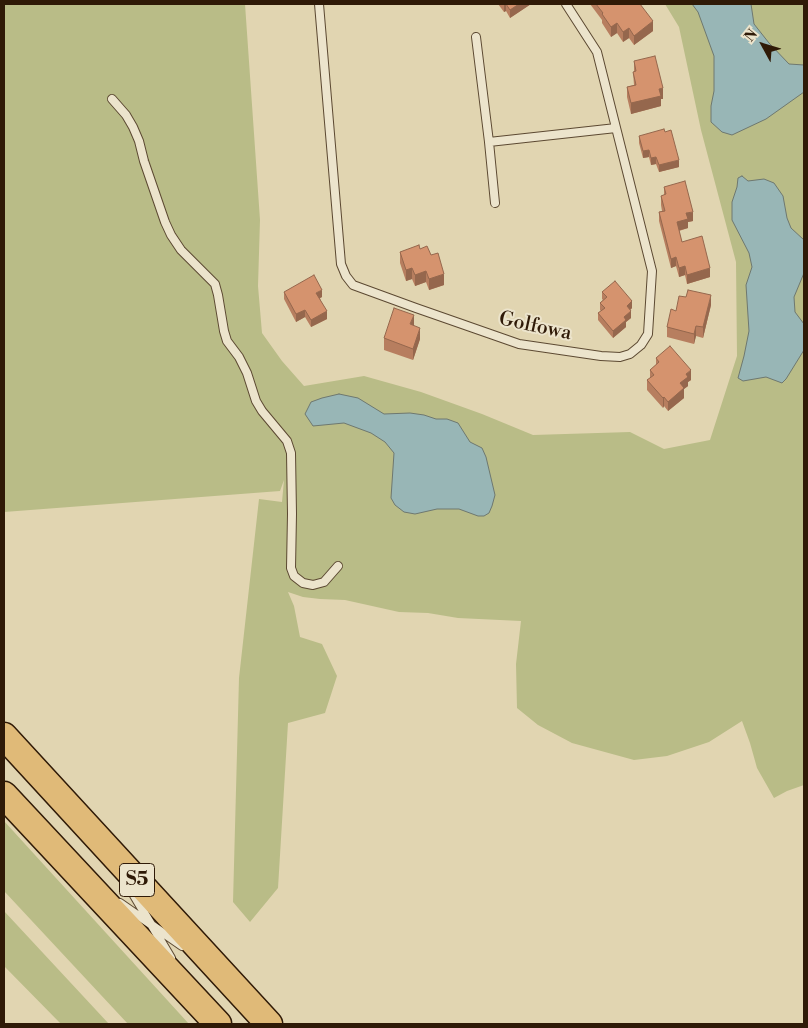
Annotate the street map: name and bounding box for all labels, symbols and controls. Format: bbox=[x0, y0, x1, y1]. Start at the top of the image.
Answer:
north arrow bbox=[738, 20, 788, 70]
text: N bbox=[741, 26, 762, 46]
street label: Golfowa bbox=[496, 308, 574, 346]
road number: S5 bbox=[120, 864, 154, 896]

